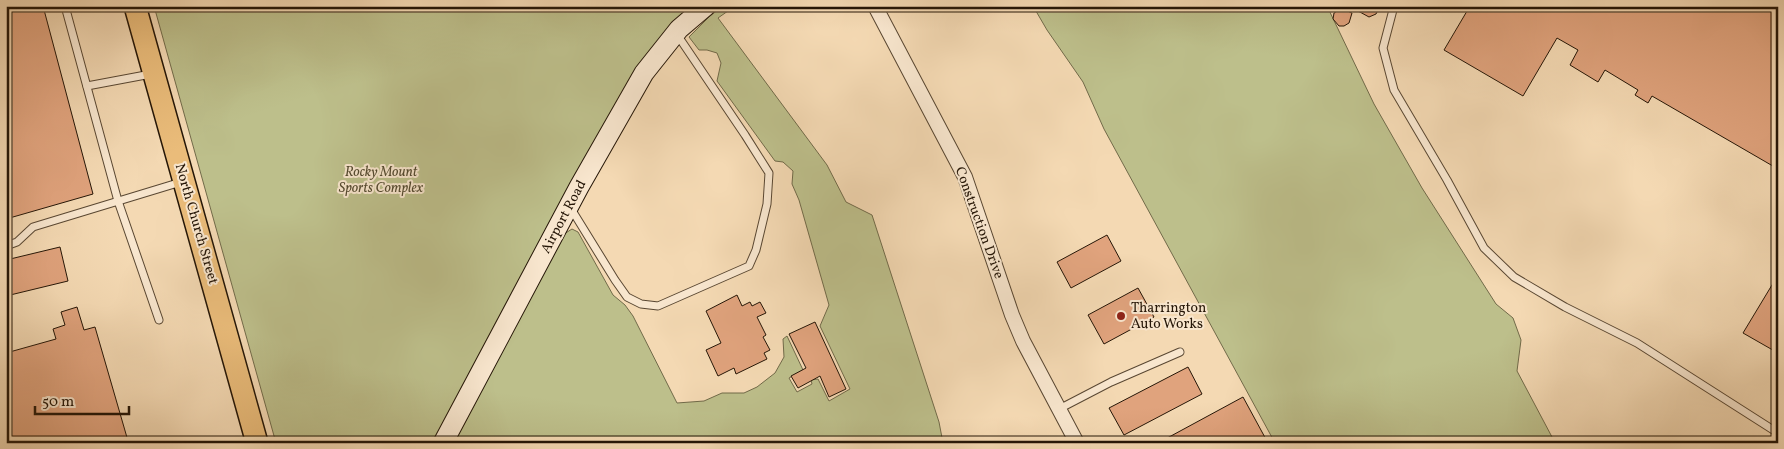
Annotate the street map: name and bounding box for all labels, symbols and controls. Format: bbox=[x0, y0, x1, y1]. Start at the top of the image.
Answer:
street label: North Church Street bbox=[170, 161, 222, 287]
park label: Rocky Mount Sports Complex bbox=[339, 163, 424, 198]
street label: Construction Drive bbox=[950, 164, 1008, 282]
street label: Airport Road bbox=[537, 177, 591, 257]
place label: Tharrington Auto Works bbox=[1131, 299, 1206, 334]
marker: Tharrington Auto Works bbox=[1115, 310, 1127, 322]
scale bar bbox=[35, 384, 129, 416]
text: 50 m bbox=[42, 392, 74, 413]

